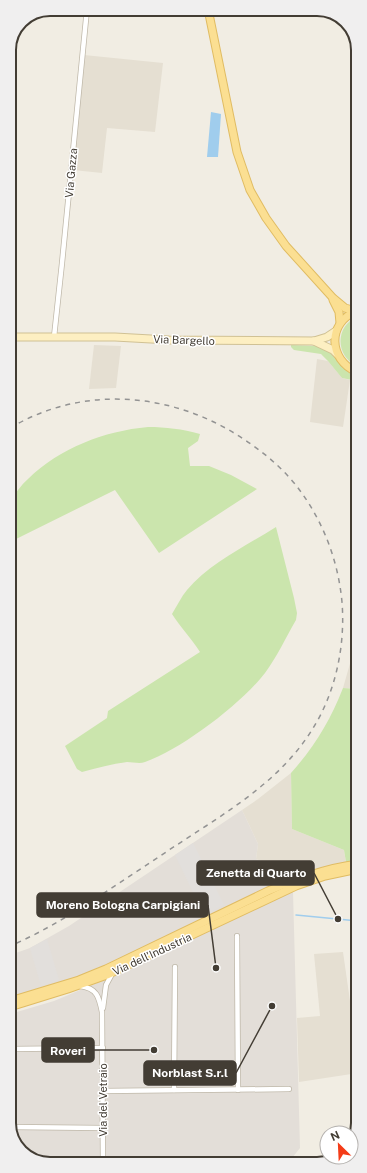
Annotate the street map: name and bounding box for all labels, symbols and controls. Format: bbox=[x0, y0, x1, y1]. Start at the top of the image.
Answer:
street label: Via Gazza bbox=[63, 148, 79, 198]
street label: Via Bargello bbox=[153, 333, 215, 347]
callout: Zenetta di Quarto bbox=[197, 861, 314, 885]
text: Zenetta di Quarto bbox=[206, 866, 306, 880]
callout: Moreno Bologna Carpigiani bbox=[37, 893, 208, 917]
text: Moreno Bologna Carpigiani bbox=[46, 898, 200, 912]
street label: Via dell'Industria bbox=[111, 930, 193, 978]
callout: Roveri bbox=[42, 1038, 94, 1062]
text: Roveri bbox=[50, 1044, 86, 1058]
callout: Norblast S.r.l bbox=[144, 1061, 236, 1085]
street label: Via del Vetraio bbox=[97, 1063, 109, 1137]
text: Norblast S.r.l bbox=[152, 1066, 228, 1080]
north arrow bbox=[319, 1125, 359, 1165]
text: N bbox=[329, 1129, 341, 1143]

